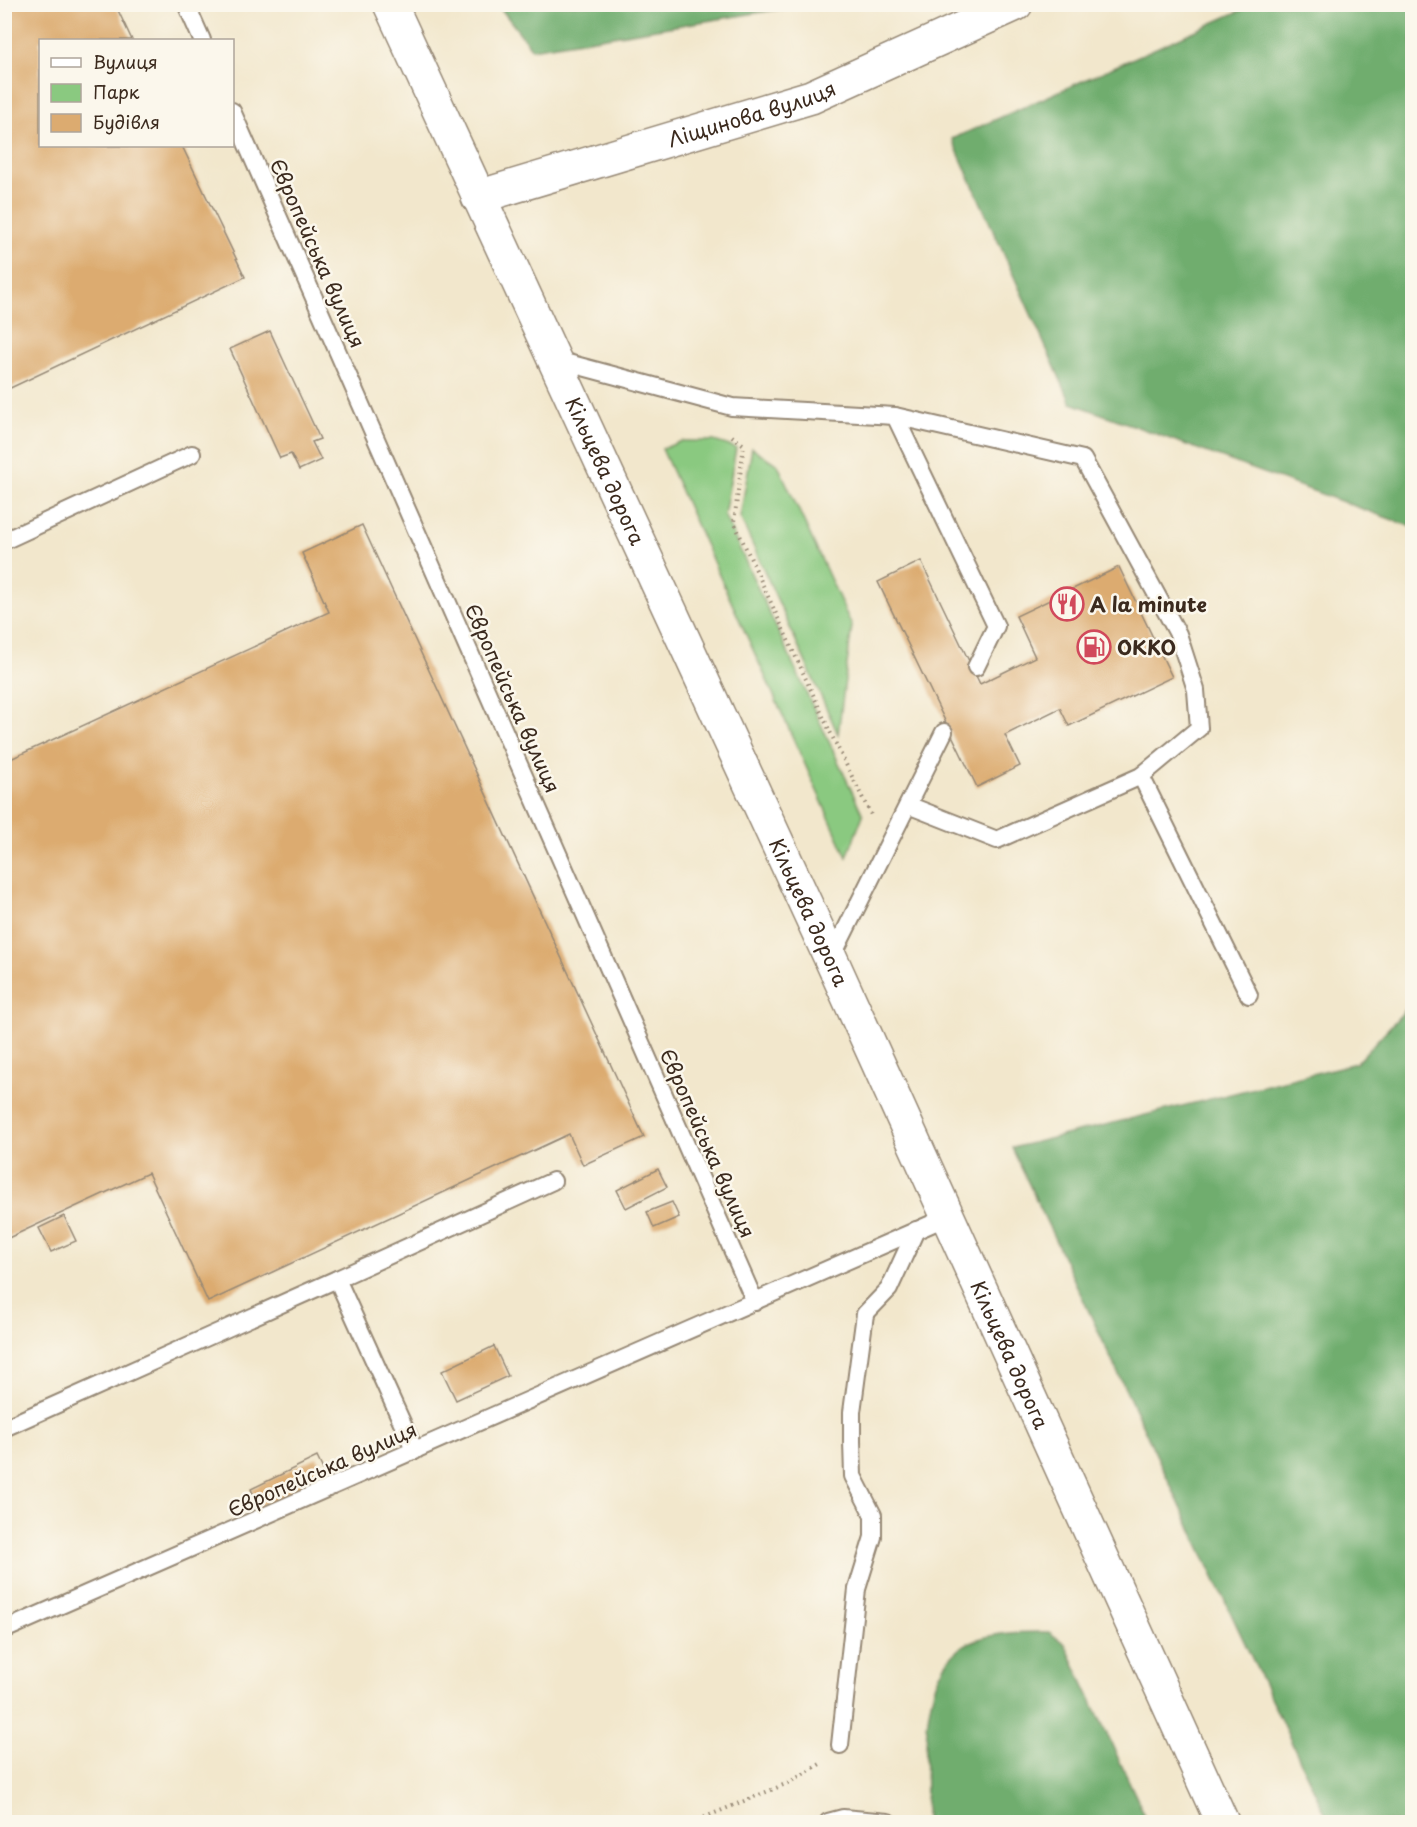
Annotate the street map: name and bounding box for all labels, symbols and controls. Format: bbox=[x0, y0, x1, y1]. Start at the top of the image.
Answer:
legend bbox=[39, 39, 234, 147]
text: Вулиця bbox=[93, 48, 158, 75]
street label: Ліщинова вулиця bbox=[664, 73, 840, 154]
text: Парк bbox=[93, 78, 140, 105]
text: Будівля bbox=[93, 108, 160, 135]
street label: Європейська вулиця bbox=[263, 154, 373, 352]
street label: Кільцева дорога bbox=[558, 392, 653, 550]
restaurant icon: A la minute bbox=[1049, 586, 1085, 622]
place label: A la minute bbox=[1090, 589, 1207, 619]
street label: Європейська вулиця bbox=[458, 599, 568, 797]
fuel station icon: ОККО bbox=[1076, 629, 1112, 665]
place label: ОККО bbox=[1117, 632, 1176, 662]
street label: Кільцева дорога bbox=[762, 833, 857, 991]
street label: Європейська вулиця bbox=[653, 1044, 763, 1242]
street label: Кільцева дорога bbox=[963, 1275, 1057, 1434]
street label: Європейська вулиця bbox=[223, 1414, 421, 1524]

